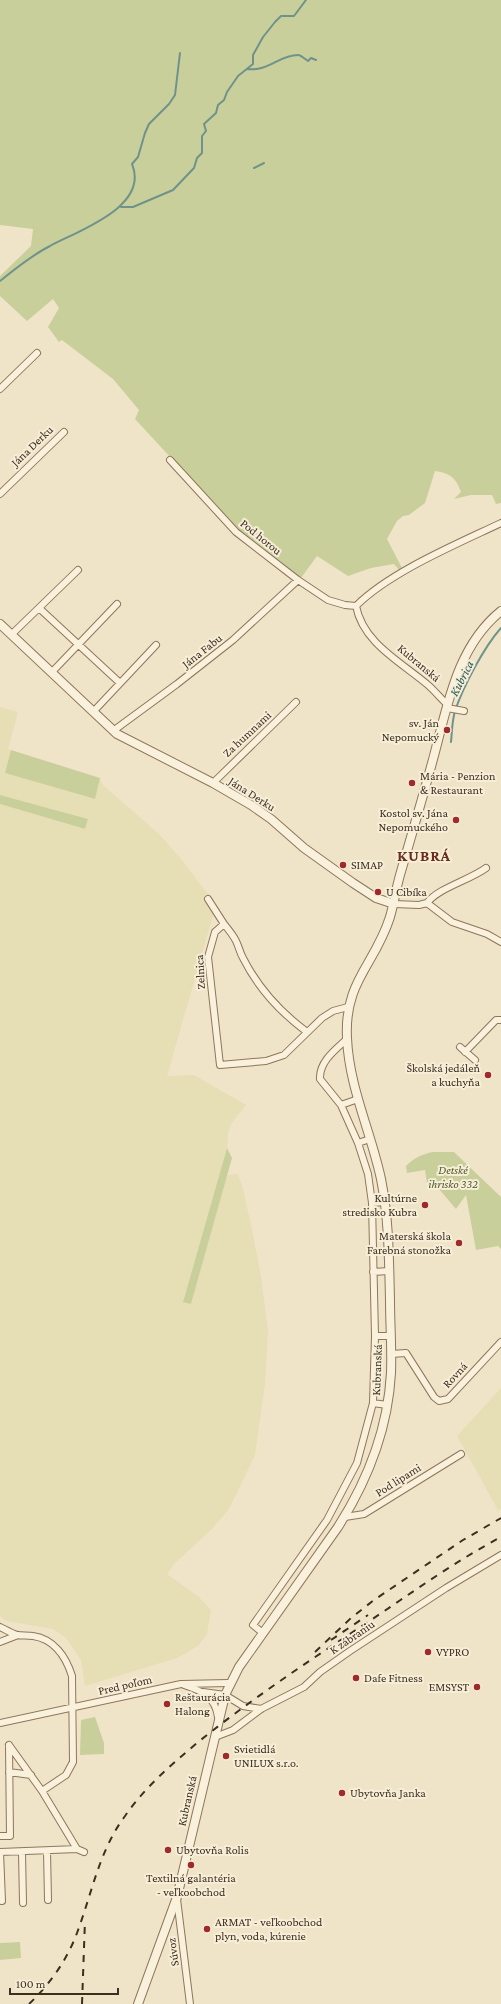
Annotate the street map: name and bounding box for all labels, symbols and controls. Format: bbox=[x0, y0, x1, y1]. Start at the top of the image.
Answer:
street label: Jána Derku bbox=[7, 422, 56, 470]
street label: Pod horou bbox=[238, 516, 285, 558]
street label: Jána Fabu bbox=[178, 631, 225, 672]
street label: Kubranská bbox=[395, 641, 443, 685]
water label: Kubrica bbox=[446, 658, 477, 699]
street label: Za humnami bbox=[220, 708, 274, 760]
place label: sv. Ján Nepomucký bbox=[382, 716, 440, 744]
marker: sv. Ján Nepomucký bbox=[442, 725, 452, 735]
place label: Mária - Penzion & Restaurant bbox=[420, 769, 496, 797]
street label: Jána Derku bbox=[225, 773, 279, 815]
marker: Mária - Penzion & Restaurant bbox=[407, 778, 417, 788]
place label: Kostol sv. Jána Nepomuckého bbox=[378, 806, 448, 834]
marker: Kostol sv. Jána Nepomuckého bbox=[451, 815, 461, 825]
district label: KUBRÁ bbox=[397, 847, 451, 864]
place label: SIMAP bbox=[351, 858, 383, 872]
marker: SIMAP bbox=[338, 860, 348, 870]
place label: U Cibíka bbox=[386, 885, 427, 899]
marker: U Cibíka bbox=[373, 887, 383, 897]
street label: Zelnica bbox=[192, 954, 208, 990]
place label: Školská jedáleň a kuchyňa bbox=[406, 1061, 481, 1089]
marker: Školská jedáleň a kuchyňa bbox=[483, 1070, 493, 1080]
park label: Detské ihrisko 332 bbox=[428, 1163, 478, 1191]
place label: Kultúrne stredisko Kubra bbox=[342, 1191, 417, 1219]
marker: Kultúrne stredisko Kubra bbox=[420, 1200, 430, 1210]
place label: Materská škola Farebná stonožka bbox=[367, 1229, 451, 1257]
marker: Materská škola Farebná stonožka bbox=[454, 1238, 464, 1248]
street label: Kubranská bbox=[369, 1344, 385, 1396]
street label: Rovná bbox=[440, 1359, 471, 1391]
street label: Pod lipami bbox=[373, 1460, 423, 1500]
street label: K zábraniu bbox=[327, 1616, 378, 1657]
place label: VYPRO bbox=[436, 1645, 469, 1659]
marker: VYPRO bbox=[423, 1647, 433, 1657]
place label: Dafe Fitness bbox=[364, 1671, 423, 1685]
street label: Pred poľom bbox=[97, 1672, 154, 1698]
marker: Dafe Fitness bbox=[351, 1673, 361, 1683]
place label: EMSYST bbox=[429, 1680, 469, 1694]
marker: EMSYST bbox=[472, 1682, 482, 1692]
place label: Reštaurácia Halong bbox=[175, 1690, 231, 1718]
marker: Reštaurácia Halong bbox=[162, 1699, 172, 1709]
place label: Svietidlá UNILUX s.r.o. bbox=[234, 1742, 299, 1770]
marker: Svietidlá UNILUX s.r.o. bbox=[221, 1751, 231, 1761]
street label: Kubranská bbox=[174, 1774, 200, 1828]
place label: Ubytovňa Janka bbox=[350, 1786, 426, 1800]
marker: Ubytovňa Janka bbox=[337, 1788, 347, 1798]
place label: Ubytovňa Rolis bbox=[176, 1843, 249, 1857]
marker: Ubytovňa Rolis bbox=[163, 1845, 173, 1855]
marker: Textilná galantéria - veľkoobchod bbox=[186, 1860, 196, 1870]
place label: Textilná galantéria - veľkoobchod bbox=[146, 1871, 236, 1899]
place label: ARMAT - veľkoobchod plyn, voda, kúrenie bbox=[215, 1915, 323, 1943]
marker: ARMAT - veľkoobchod plyn, voda, kúrenie bbox=[202, 1924, 212, 1934]
street label: Súvoz bbox=[164, 1937, 182, 1967]
scale bar bbox=[10, 1970, 118, 1996]
text: 100 m bbox=[16, 1977, 46, 1991]

